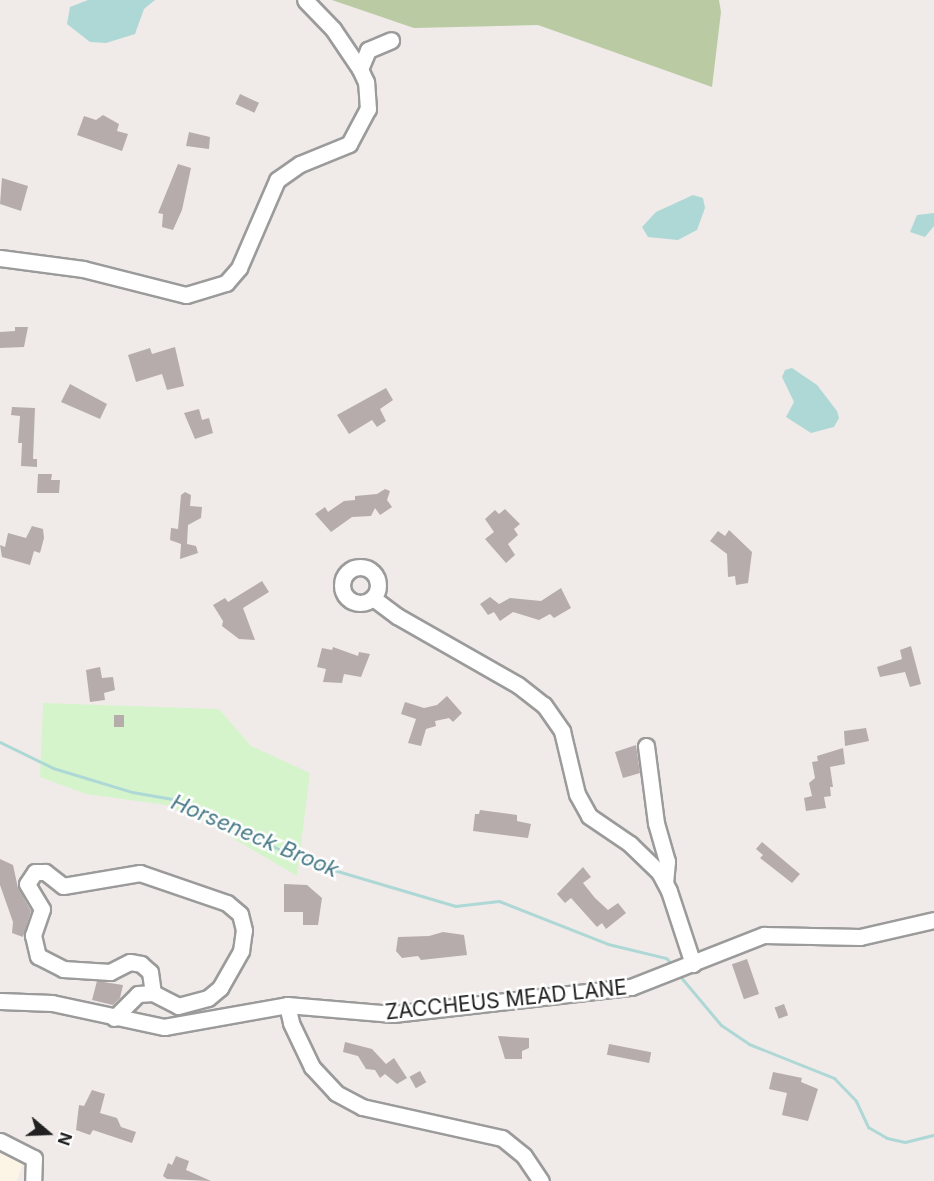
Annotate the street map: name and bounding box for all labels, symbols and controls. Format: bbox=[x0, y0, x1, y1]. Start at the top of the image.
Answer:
water label: Horseneck Brook bbox=[167, 789, 343, 883]
street label: ZACCHEUS MEAD LANE bbox=[384, 975, 628, 1025]
north arrow bbox=[18, 1103, 78, 1163]
text: N bbox=[54, 1130, 76, 1148]

